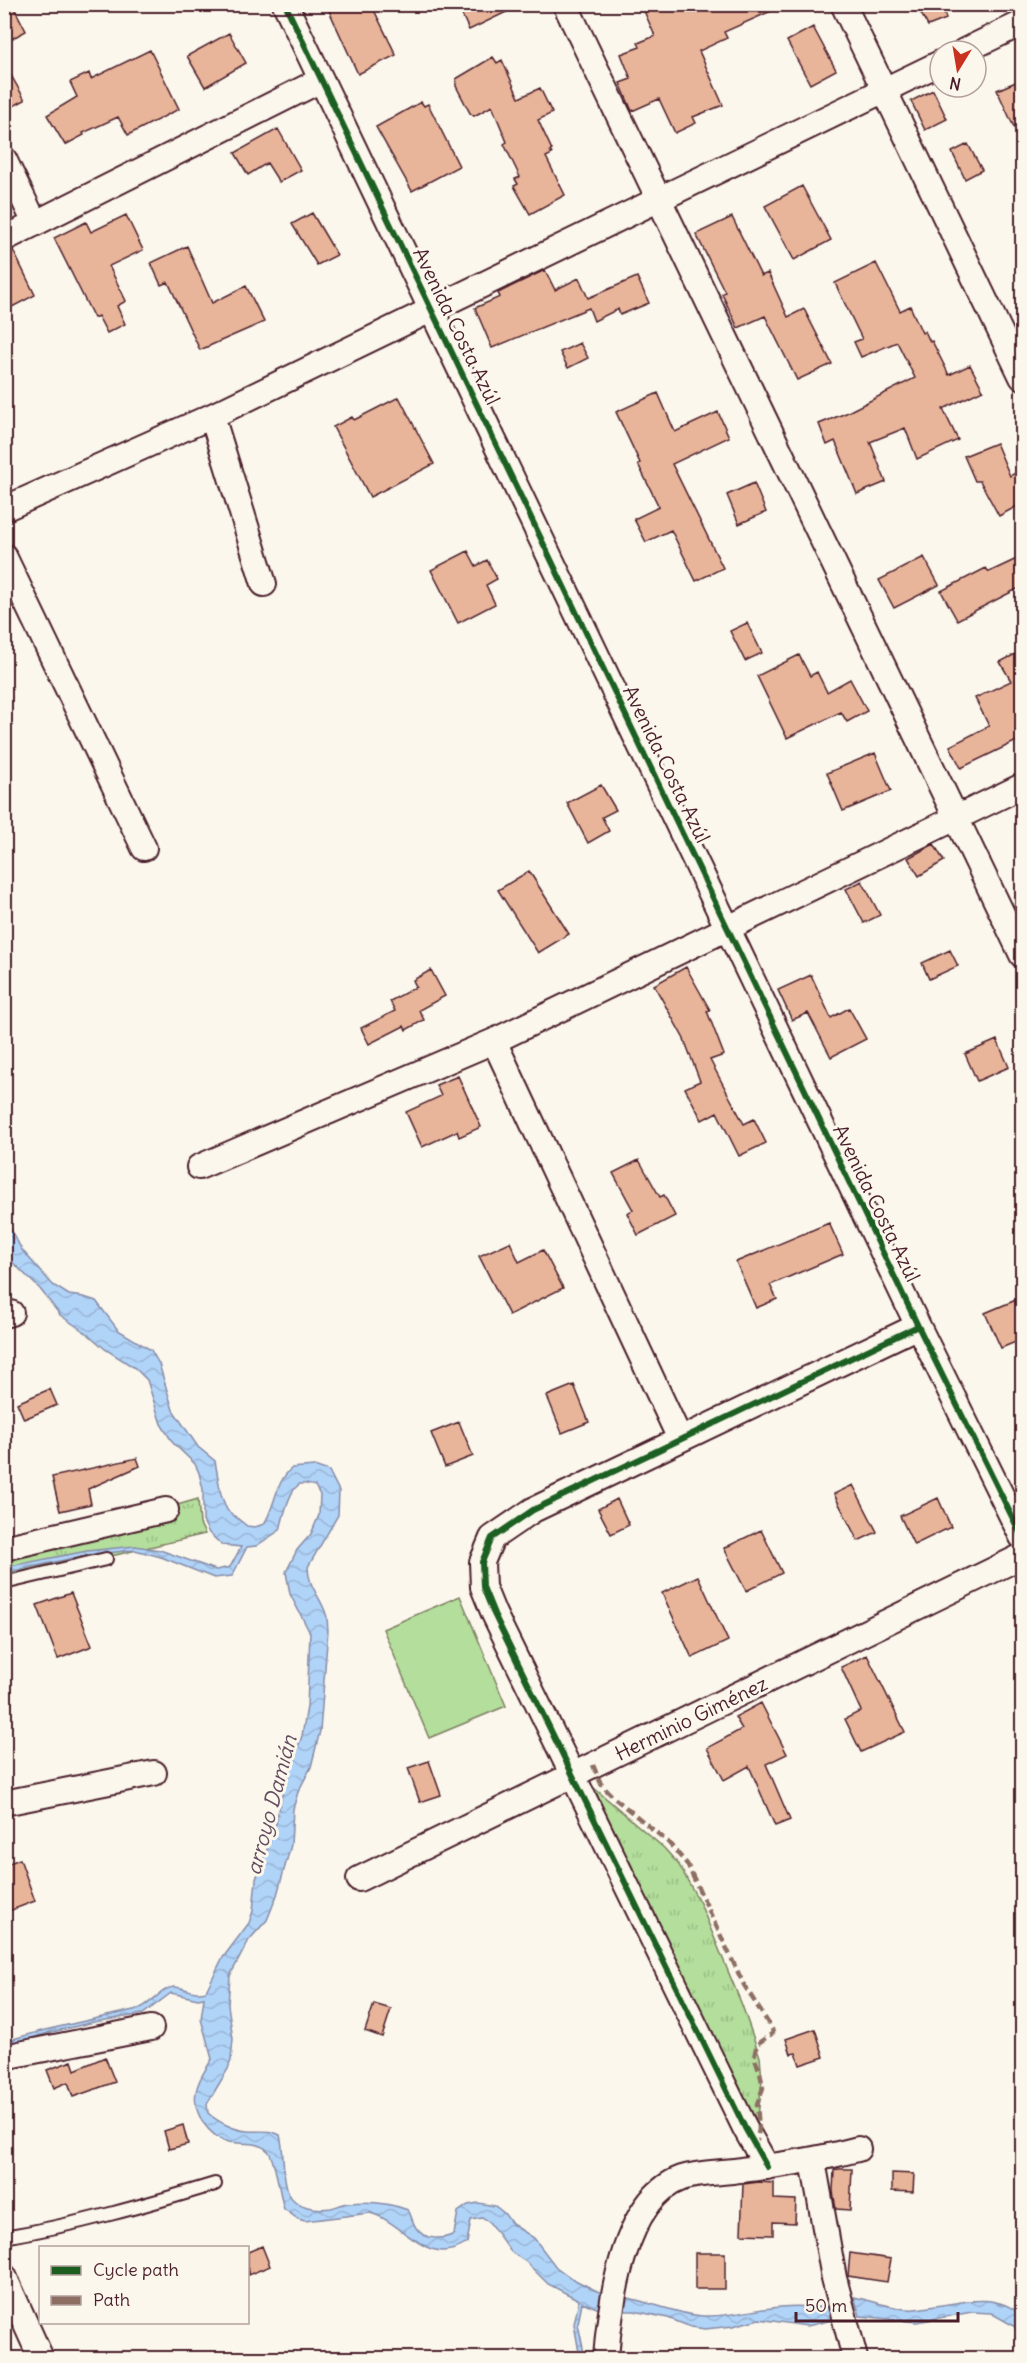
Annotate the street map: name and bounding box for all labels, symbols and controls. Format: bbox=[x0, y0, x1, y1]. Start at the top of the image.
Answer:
north arrow bbox=[928, 39, 988, 99]
text: N bbox=[948, 73, 962, 95]
street label: Avenida Costa Azúl bbox=[408, 243, 506, 409]
street label: Avenida Costa Azúl bbox=[618, 681, 716, 847]
street label: Avenida Costa Azúl bbox=[828, 1120, 926, 1286]
street label: Herminio Giménez bbox=[611, 1670, 771, 1766]
water label: arroyo Damián bbox=[239, 1731, 303, 1878]
legend bbox=[39, 2246, 249, 2324]
text: Cycle path bbox=[93, 2258, 179, 2281]
scale bar bbox=[796, 2285, 958, 2323]
text: Path bbox=[93, 2288, 130, 2311]
text: 50 m bbox=[805, 2294, 847, 2317]

